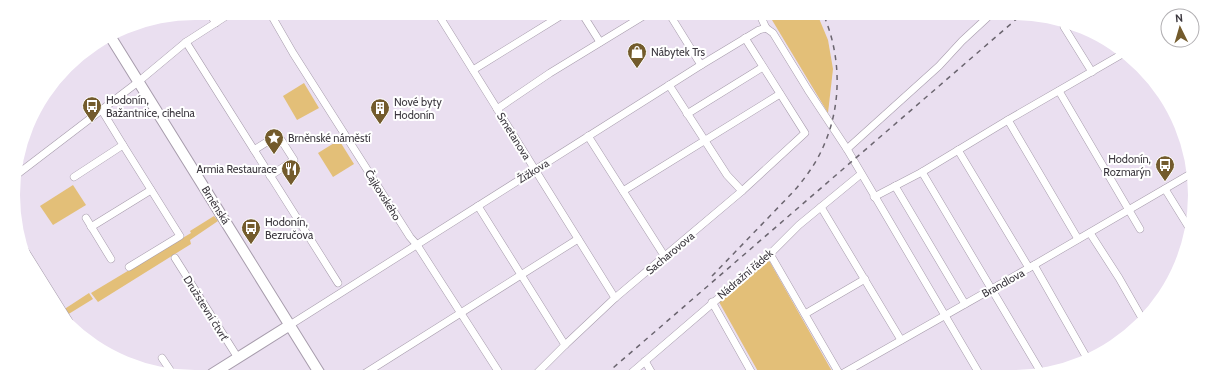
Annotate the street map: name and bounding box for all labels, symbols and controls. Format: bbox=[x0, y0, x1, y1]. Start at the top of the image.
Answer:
north arrow bbox=[1160, 8, 1200, 48]
text: N bbox=[1175, 11, 1184, 25]
shop icon: Nábytek Trs bbox=[626, 41, 648, 69]
place label: Nábytek Trs bbox=[651, 45, 706, 59]
place label: Hodonín, Bažantnice, cihelna bbox=[106, 93, 196, 120]
bus stop icon: Hodonín, Bažantnice, cihelna bbox=[81, 95, 103, 123]
place label: Nové byty Hodonín bbox=[394, 95, 442, 122]
building icon: Nové byty Hodonín bbox=[369, 97, 391, 125]
street label: Smetanova bbox=[494, 110, 534, 163]
place icon: Brněnské náměstí bbox=[263, 127, 285, 155]
place label: Brněnské náměstí bbox=[288, 131, 371, 145]
place label: Hodonín, Rozmarýn bbox=[1103, 152, 1151, 179]
bus stop icon: Hodonín, Rozmarýn bbox=[1154, 154, 1176, 182]
street label: Žižkova bbox=[515, 155, 552, 186]
restaurant icon: Armia Restaurace bbox=[280, 158, 302, 186]
place label: Armia Restaurace bbox=[196, 162, 277, 176]
street label: Čajkovského bbox=[362, 167, 404, 223]
street label: Brněnská bbox=[199, 183, 234, 227]
place label: Hodonín, Bezručova bbox=[265, 215, 314, 242]
bus stop icon: Hodonín, Bezručova bbox=[240, 217, 262, 245]
street label: Sacharovova bbox=[643, 228, 698, 277]
street label: Nádražní řádek bbox=[714, 246, 776, 302]
street label: Brandlova bbox=[979, 265, 1027, 300]
street label: Družstevní čtvrť bbox=[181, 273, 232, 343]

